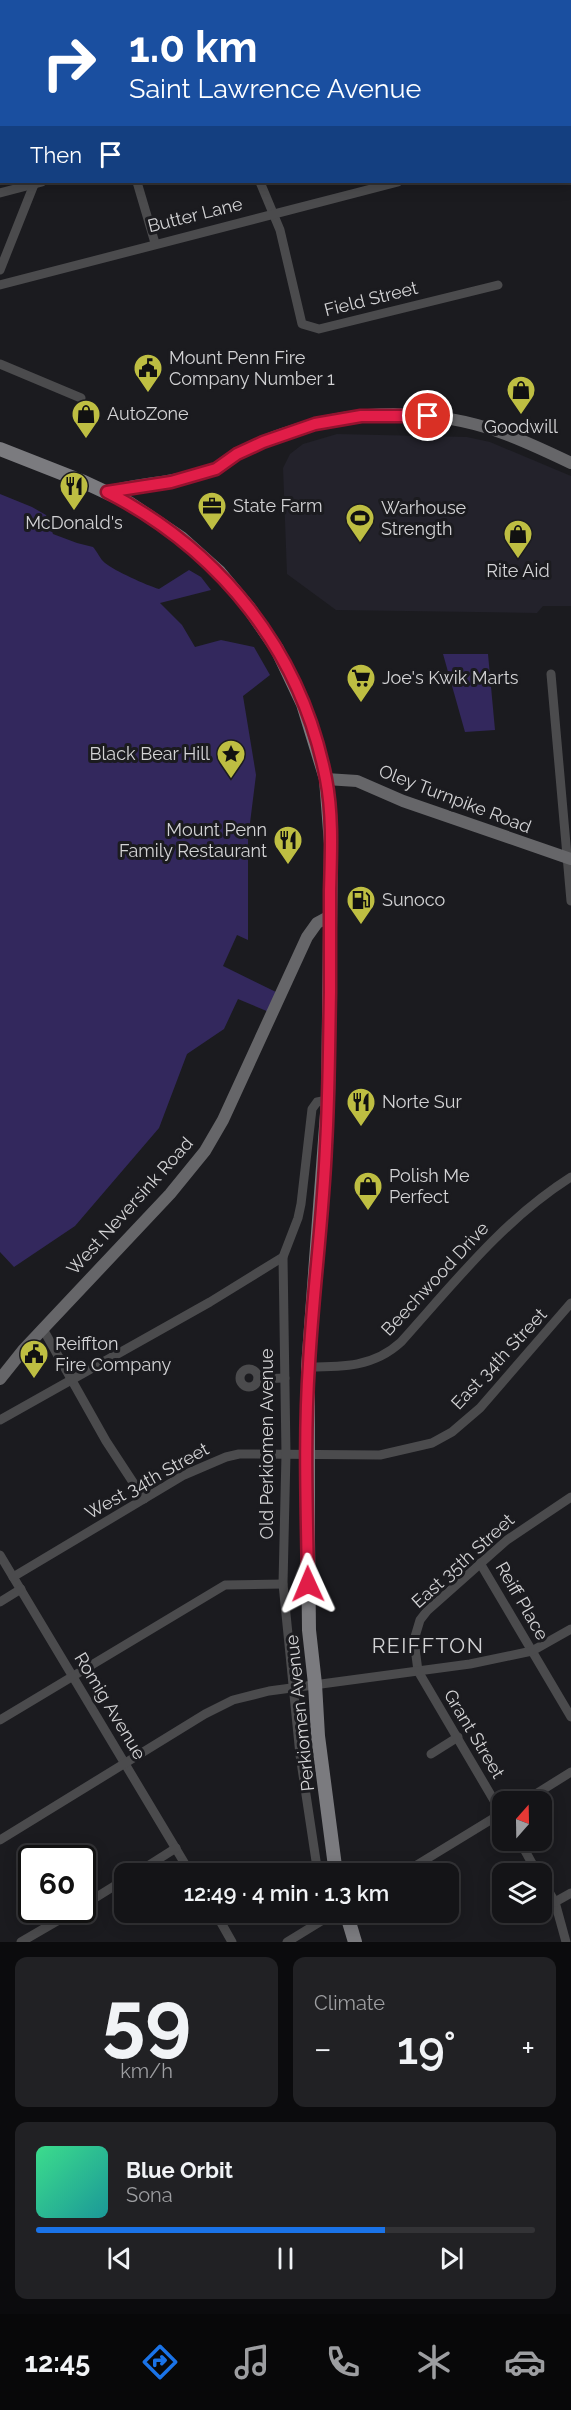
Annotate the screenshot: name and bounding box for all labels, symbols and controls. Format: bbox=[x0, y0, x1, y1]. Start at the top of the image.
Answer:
text: 1.0 km bbox=[129, 23, 258, 72]
icon: right bbox=[30, 24, 108, 102]
text: Saint Lawrence Avenue bbox=[129, 73, 421, 104]
icon: arrive bbox=[94, 138, 127, 171]
text: Then bbox=[30, 142, 82, 168]
street label: Butter Lane bbox=[145, 192, 245, 236]
street label: Field Street bbox=[322, 277, 420, 320]
place label: Mount Penn Fire Company Number 1 bbox=[169, 347, 335, 389]
public building icon: Mount Penn Fire Company Number 1 bbox=[132, 352, 164, 394]
shop icon: Goodwill bbox=[505, 374, 537, 416]
pin bbox=[402, 390, 453, 441]
shop icon: AutoZone bbox=[70, 398, 102, 440]
icon: arrive bbox=[411, 399, 444, 432]
place label: AutoZone bbox=[107, 403, 189, 424]
place label: Goodwill bbox=[484, 416, 558, 437]
restaurant icon: McDonald's bbox=[58, 470, 90, 512]
office icon: State Farm bbox=[196, 490, 228, 532]
place label: State Farm bbox=[233, 495, 323, 516]
place label: Warhouse Strength bbox=[381, 497, 467, 539]
sports icon: Warhouse Strength bbox=[344, 502, 376, 544]
place label: McDonald's bbox=[25, 512, 123, 533]
shop icon: Rite Aid bbox=[502, 518, 534, 560]
place label: Rite Aid bbox=[486, 560, 550, 581]
supermarket icon: Joe's Kwik Marts bbox=[345, 662, 377, 704]
place label: Joe's Kwik Marts bbox=[382, 667, 519, 688]
place icon: Black Bear Hill bbox=[215, 738, 247, 780]
place label: Black Bear Hill bbox=[89, 743, 210, 764]
street label: Oley Turnpike Road bbox=[376, 760, 534, 837]
place label: Mount Penn Family Restaurant bbox=[119, 819, 267, 861]
restaurant icon: Mount Penn Family Restaurant bbox=[272, 824, 304, 866]
fuel station icon: Sunoco bbox=[345, 884, 377, 926]
place label: Sunoco bbox=[382, 889, 446, 910]
restaurant icon: Norte Sur bbox=[345, 1086, 377, 1128]
place label: Norte Sur bbox=[382, 1091, 462, 1112]
street label: West Neversink Road bbox=[62, 1132, 197, 1279]
place label: Polish Me Perfect bbox=[389, 1165, 470, 1207]
shop icon: Polish Me Perfect bbox=[352, 1170, 384, 1212]
street label: Beechwood Drive bbox=[377, 1217, 493, 1340]
street label: East 34th Street bbox=[446, 1304, 551, 1414]
place label: Reiffton Fire Company bbox=[55, 1333, 172, 1375]
public building icon: Reiffton Fire Company bbox=[18, 1338, 50, 1380]
street label: Old Perkiomen Avenue bbox=[256, 1348, 277, 1540]
street label: West 34th Street bbox=[81, 1438, 212, 1523]
street label: East 35th Street bbox=[407, 1509, 518, 1612]
position arrow bbox=[276, 1552, 340, 1616]
street label: Reiff Place bbox=[492, 1558, 553, 1644]
district label: REIFFTON bbox=[372, 1633, 484, 1658]
street label: Perkiomen Avenue bbox=[281, 1634, 318, 1792]
street label: Romig Avenue bbox=[70, 1648, 151, 1763]
street label: Grant Street bbox=[440, 1686, 509, 1782]
north arrow bbox=[492, 1791, 552, 1851]
map controls bbox=[492, 1791, 552, 1923]
speed limit sign: 60 bbox=[18, 1845, 96, 1923]
button: layers bbox=[492, 1863, 552, 1923]
text: 12:49 · 4 min · 1.3 km bbox=[184, 1880, 389, 1906]
text: 59 bbox=[102, 1974, 191, 2065]
text: Climate bbox=[314, 1991, 385, 2015]
text: 19° bbox=[397, 2022, 456, 2075]
text: − bbox=[314, 2029, 332, 2068]
text: + bbox=[521, 2029, 535, 2068]
text: km/h bbox=[120, 2059, 173, 2083]
text: Blue Orbit bbox=[126, 2157, 233, 2183]
text: Sona bbox=[126, 2183, 173, 2207]
icon: previous bbox=[103, 2242, 136, 2275]
icon: pause bbox=[269, 2242, 302, 2275]
icon: next bbox=[435, 2242, 468, 2275]
icon: directions bbox=[139, 2341, 181, 2383]
icon: music bbox=[231, 2341, 273, 2383]
icon: phone bbox=[322, 2341, 364, 2383]
icon: climate bbox=[413, 2341, 455, 2383]
icon: car bbox=[504, 2341, 546, 2383]
text: 12:45 bbox=[25, 2347, 90, 2378]

